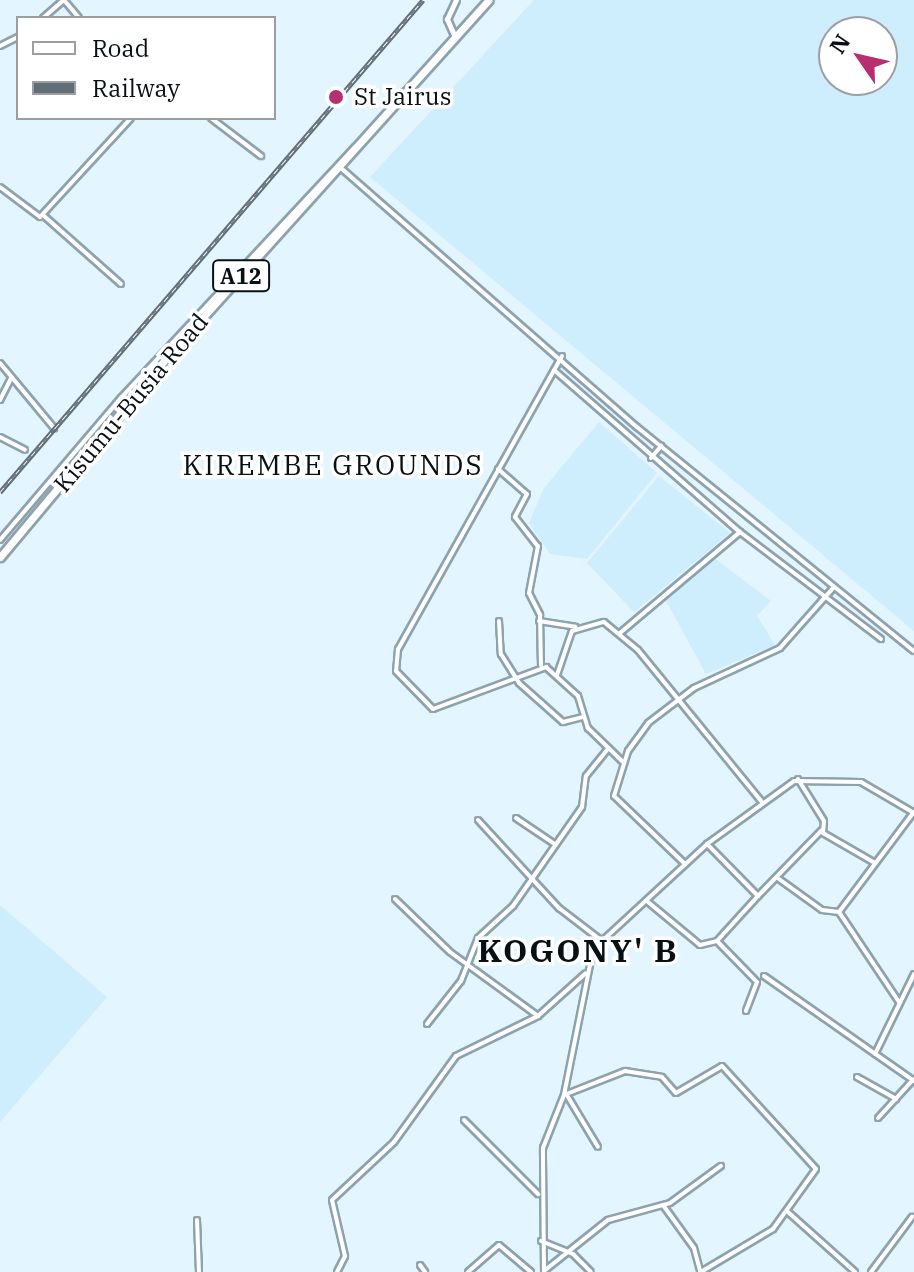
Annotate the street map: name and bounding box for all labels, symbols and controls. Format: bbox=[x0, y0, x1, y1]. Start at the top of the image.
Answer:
legend bbox=[16, 16, 276, 120]
north arrow bbox=[818, 16, 898, 96]
text: N bbox=[822, 28, 856, 59]
text: Road bbox=[92, 32, 149, 64]
text: Railway bbox=[92, 72, 180, 104]
place label: St Jairus bbox=[354, 83, 451, 111]
marker: St Jairus bbox=[325, 86, 347, 108]
road number: A12 bbox=[211, 258, 271, 294]
street label: Kisumu-Busia Road bbox=[48, 308, 214, 498]
district label: KIREMBE GROUNDS bbox=[182, 448, 484, 482]
district label: KOGONY' B bbox=[478, 931, 678, 969]

